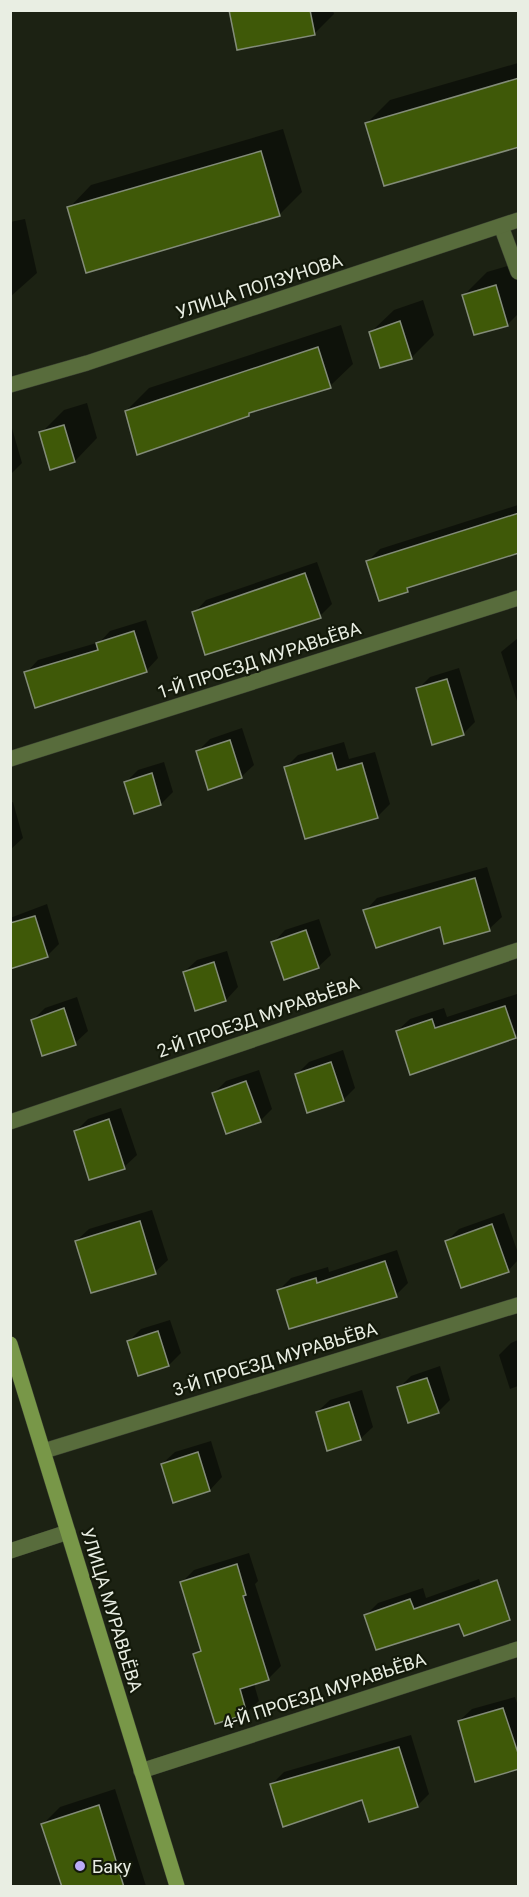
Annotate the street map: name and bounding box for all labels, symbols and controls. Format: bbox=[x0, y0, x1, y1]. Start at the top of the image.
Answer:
street label: УЛИЦА ПОЛЗУНОВА bbox=[173, 249, 345, 323]
street label: 1-Й ПРОЕЗД МУРАВЬЁВА bbox=[155, 617, 364, 703]
street label: 2-Й ПРОЕЗД МУРАВЬЁВА bbox=[154, 972, 362, 1062]
street label: 3-Й ПРОЕЗД МУРАВЬЁВА bbox=[170, 1318, 380, 1400]
street label: УЛИЦА МУРАВЬЁВА bbox=[77, 1525, 147, 1695]
street label: 4-Й ПРОЕЗД МУРАВЬЁВА bbox=[220, 1648, 429, 1734]
place label: Баку bbox=[92, 1856, 132, 1877]
marker: Баку bbox=[73, 1859, 87, 1873]

